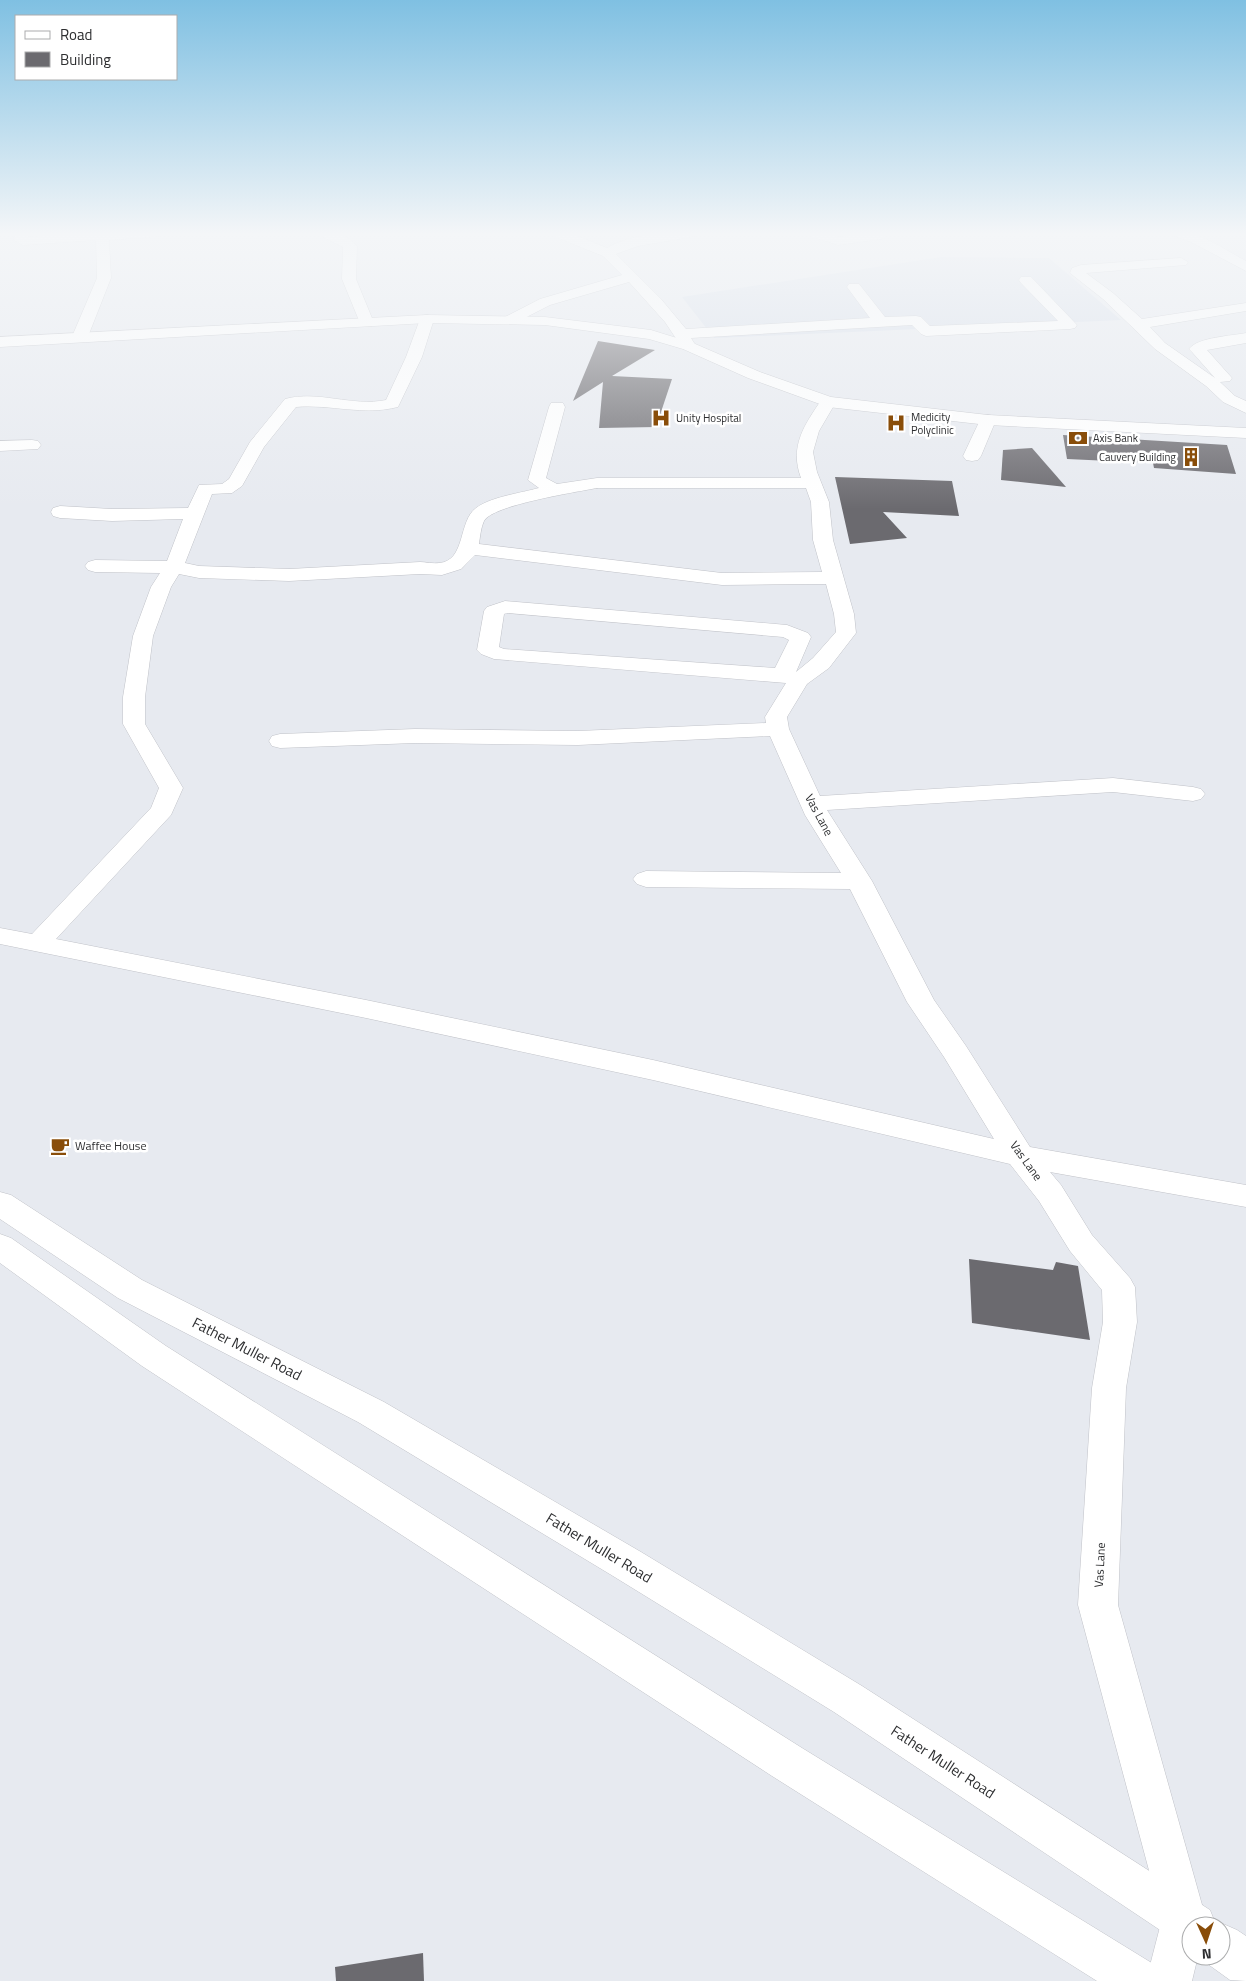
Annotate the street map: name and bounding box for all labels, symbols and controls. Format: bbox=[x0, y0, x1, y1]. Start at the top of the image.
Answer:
legend bbox=[15, 15, 178, 80]
text: Road bbox=[60, 23, 92, 46]
text: Building bbox=[60, 48, 111, 71]
hospital icon: Unity Hospital bbox=[650, 407, 672, 429]
place label: Medicity Polyclinic bbox=[911, 409, 954, 438]
place label: Unity Hospital bbox=[676, 410, 741, 426]
hospital icon: Medicity Polyclinic bbox=[885, 412, 907, 434]
bank icon: Axis Bank bbox=[1067, 427, 1089, 449]
place label: Axis Bank bbox=[1093, 430, 1139, 446]
building icon: Cauvery Building bbox=[1180, 446, 1202, 468]
place label: Cauvery Building bbox=[1099, 449, 1176, 465]
street label: Vas Lane bbox=[800, 790, 838, 839]
cafe icon: Waffee House bbox=[49, 1135, 71, 1157]
place label: Waffee House bbox=[75, 1136, 146, 1155]
street label: Vas Lane bbox=[1005, 1137, 1047, 1185]
street label: Father Muller Road bbox=[188, 1311, 306, 1386]
street label: Father Muller Road bbox=[542, 1507, 657, 1588]
street label: Vas Lane bbox=[1089, 1542, 1110, 1588]
street label: Father Muller Road bbox=[887, 1719, 1000, 1804]
north arrow bbox=[1181, 1916, 1231, 1966]
text: N bbox=[1201, 1944, 1212, 1965]

